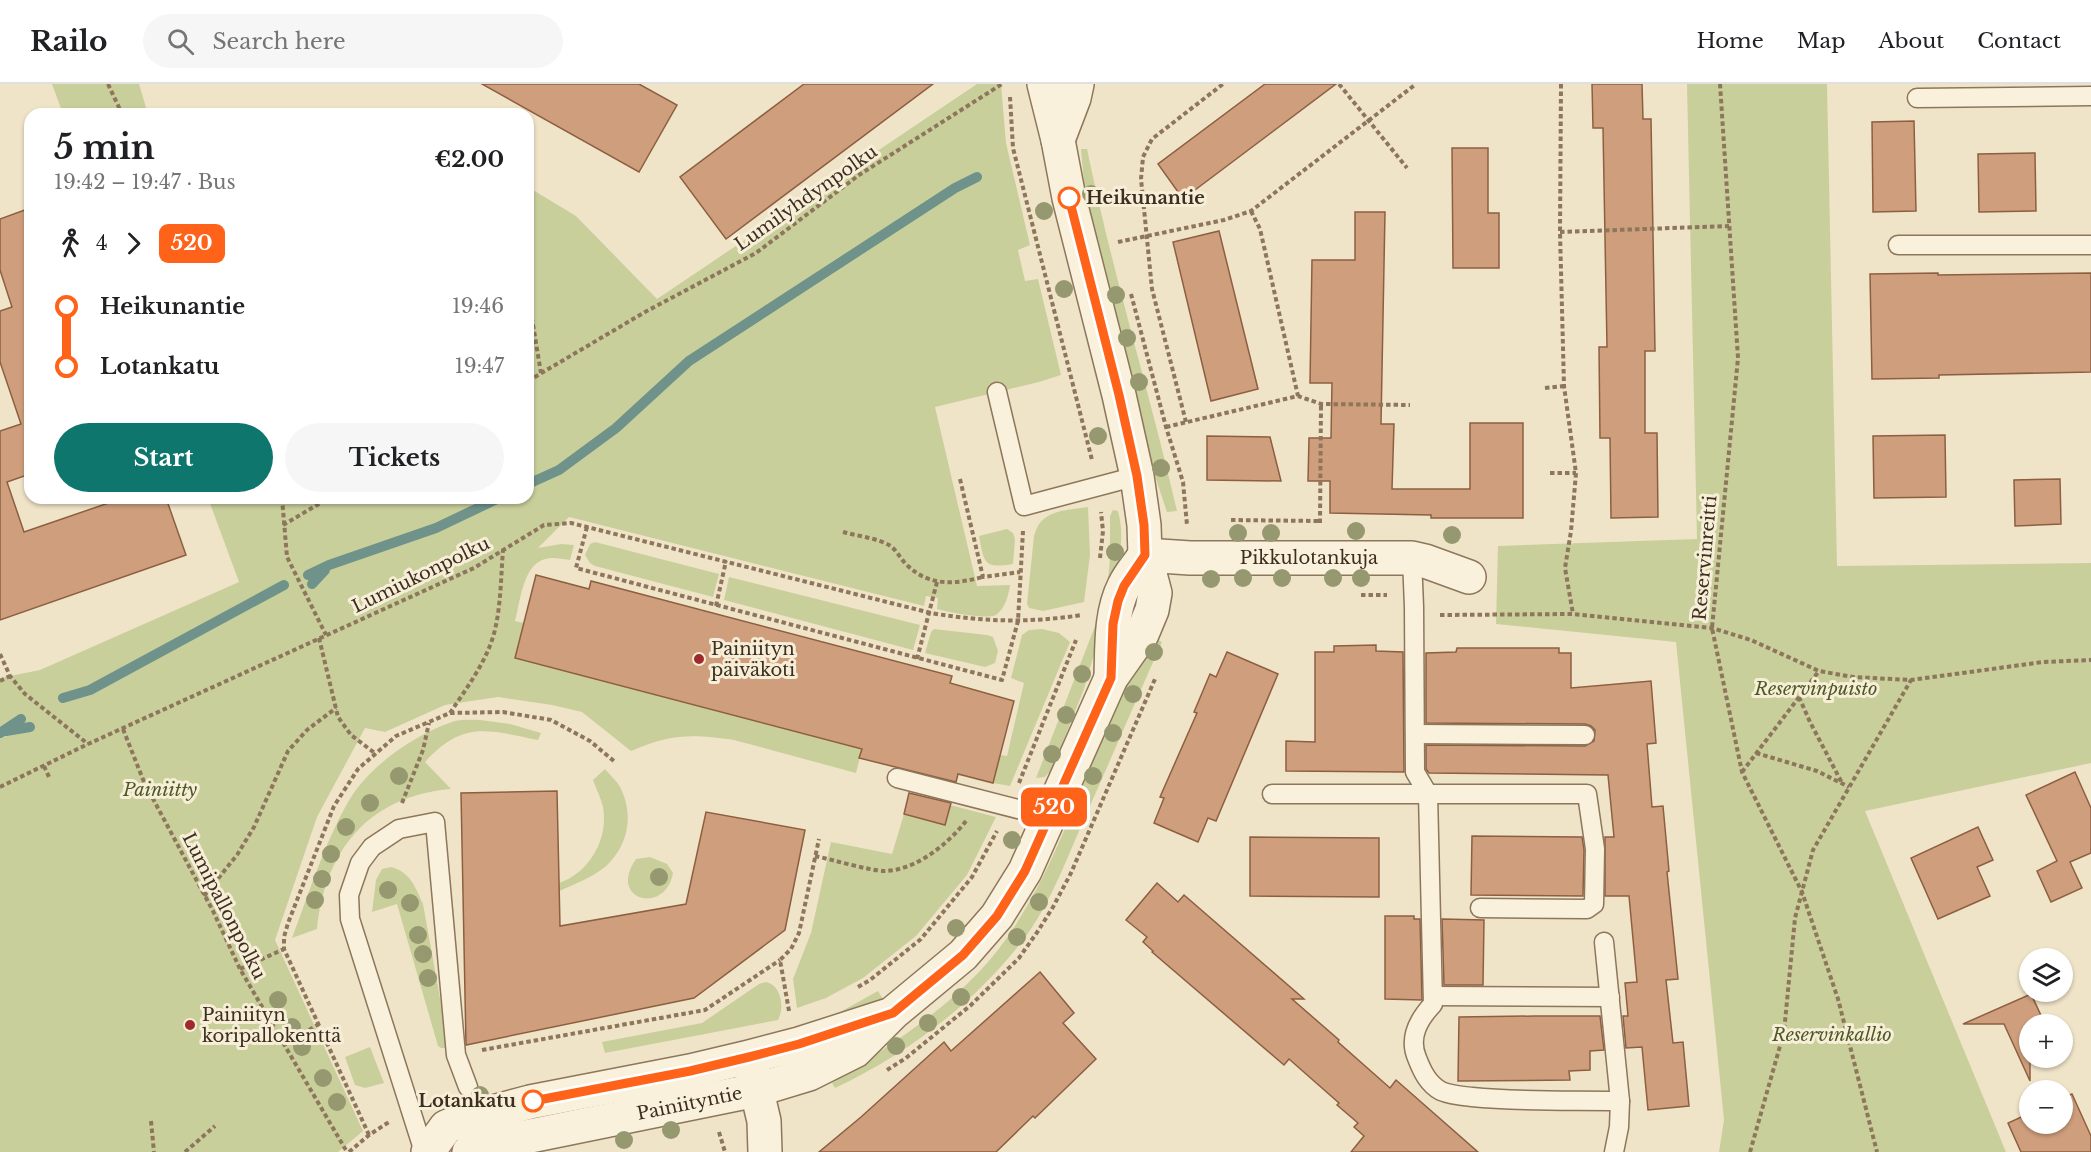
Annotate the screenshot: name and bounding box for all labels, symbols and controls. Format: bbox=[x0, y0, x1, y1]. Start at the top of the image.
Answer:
search box bbox=[143, 14, 563, 68]
text: Railo bbox=[30, 24, 107, 59]
icon: search bbox=[164, 25, 197, 58]
text: Search here bbox=[212, 28, 346, 55]
text: Home bbox=[1697, 28, 1764, 54]
text: Map bbox=[1797, 28, 1845, 54]
text: About bbox=[1878, 28, 1944, 54]
text: Contact bbox=[1977, 28, 2061, 54]
text: 5 min bbox=[54, 127, 155, 168]
street label: Lumilyhdynpolku bbox=[730, 141, 882, 255]
text: €2.00 bbox=[434, 146, 504, 173]
text: 19:42 – 19:47 · Bus bbox=[54, 170, 236, 194]
marker: Heikunantie bbox=[1058, 187, 1080, 209]
place label: Heikunantie bbox=[1086, 187, 1205, 209]
icon: walk bbox=[54, 227, 87, 260]
icon: forward bbox=[117, 227, 150, 260]
text: 520 bbox=[171, 230, 213, 256]
text: 4 bbox=[96, 231, 108, 255]
text: Heikunantie bbox=[100, 293, 245, 320]
text: 19:46 bbox=[452, 294, 504, 318]
text: Lotankatu bbox=[100, 353, 219, 380]
text: 19:47 bbox=[455, 354, 504, 378]
button: Start bbox=[54, 423, 273, 492]
button: Tickets bbox=[285, 423, 504, 492]
street label: Reservinreitti bbox=[1689, 494, 1721, 622]
street label: Lumiukonpolku bbox=[349, 532, 493, 618]
street label: Pikkulotankuja bbox=[1240, 547, 1378, 569]
place label: Painiityn päiväkoti bbox=[711, 638, 795, 681]
marker: Painiityn päiväkoti bbox=[692, 652, 706, 666]
park label: Reservinpuisto bbox=[1754, 678, 1878, 700]
park label: Painiitty bbox=[122, 779, 198, 801]
line badge: 520 bbox=[1020, 788, 1088, 826]
text: 520 bbox=[1033, 794, 1075, 820]
street label: Lumipallonpolku bbox=[178, 829, 270, 983]
map controls bbox=[2019, 948, 2073, 1134]
button: layers bbox=[2019, 948, 2073, 1002]
place label: Painiityn koripallokenttä bbox=[202, 1004, 341, 1047]
button: + bbox=[2019, 1014, 2073, 1068]
marker: Painiityn koripallokenttä bbox=[183, 1018, 197, 1032]
park label: Reservinkallio bbox=[1771, 1024, 1892, 1046]
button: − bbox=[2019, 1080, 2073, 1134]
street label: Painiityntie bbox=[635, 1082, 744, 1125]
place label: Lotankatu bbox=[418, 1090, 516, 1112]
marker: Lotankatu bbox=[522, 1090, 544, 1112]

